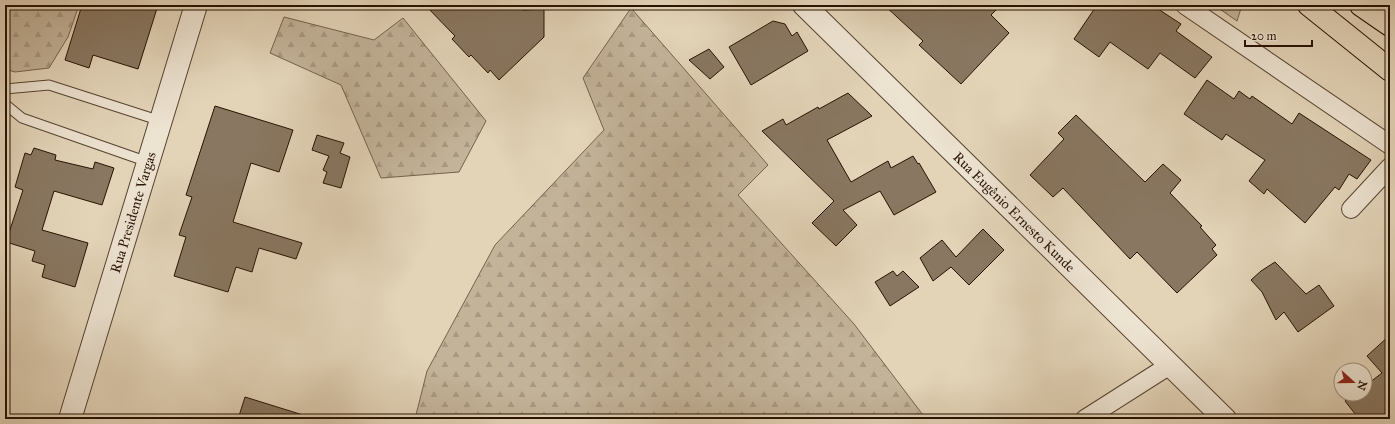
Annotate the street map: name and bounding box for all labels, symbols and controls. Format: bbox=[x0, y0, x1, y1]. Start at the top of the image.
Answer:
scale bar bbox=[1245, 22, 1312, 48]
text: 20 m bbox=[1251, 29, 1277, 43]
street label: Rua Eugênio Ernesto Kunde bbox=[950, 149, 1079, 276]
street label: Rua Presidente Vargas bbox=[107, 150, 160, 275]
north arrow bbox=[1333, 362, 1373, 402]
text: N bbox=[1354, 379, 1370, 393]

